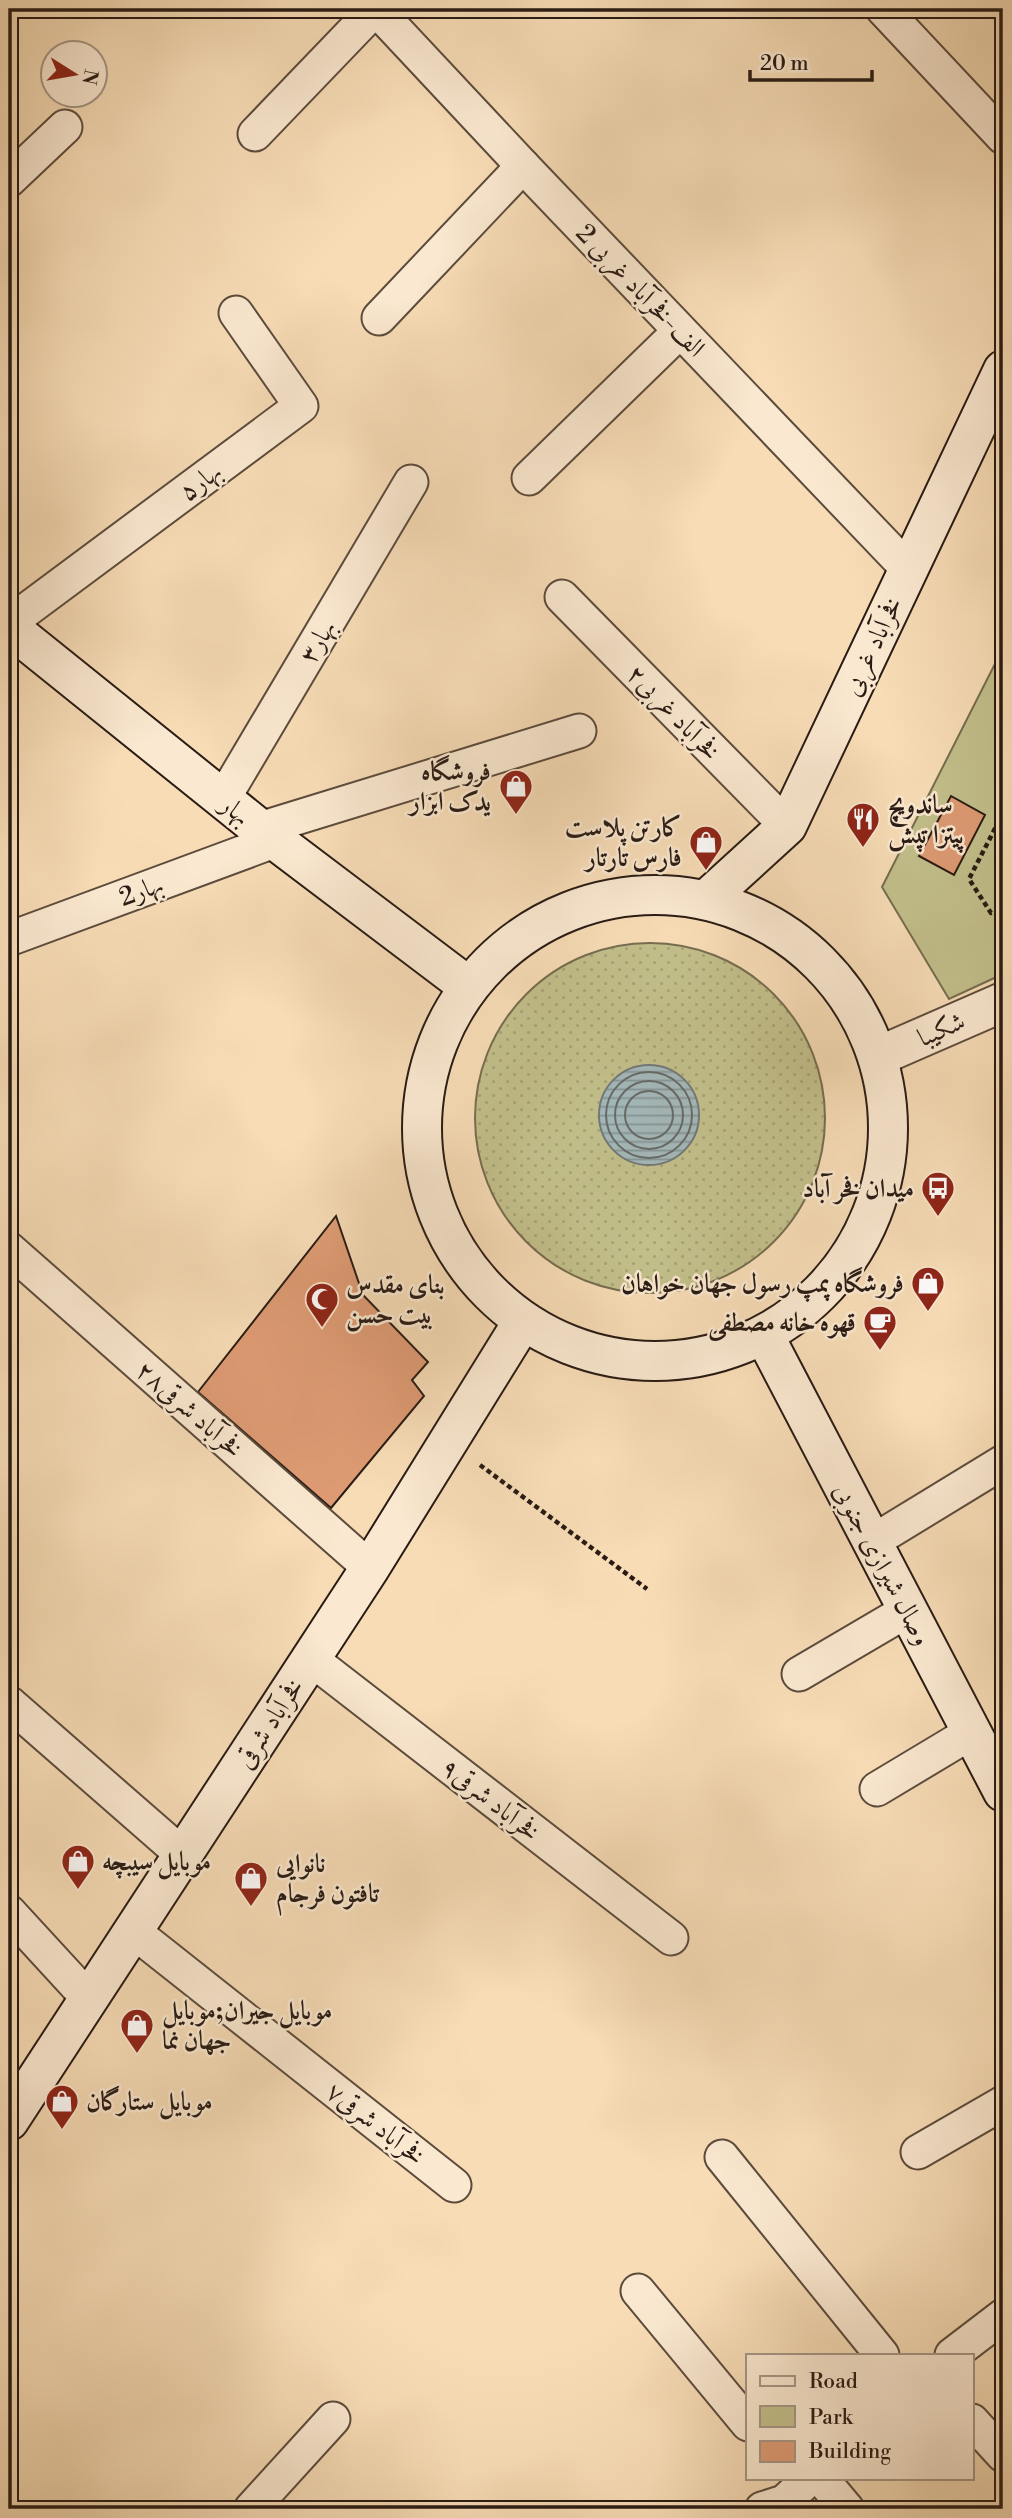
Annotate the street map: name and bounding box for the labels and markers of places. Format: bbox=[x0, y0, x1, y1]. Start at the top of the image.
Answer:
place label: فروشگاه یدک ابزار bbox=[407, 754, 491, 818]
shop icon: فروشگاه یدک ابزار bbox=[497, 767, 535, 816]
place label: ساندویچ پیتزا تپش bbox=[888, 789, 965, 854]
restaurant icon: ساندویچ پیتزا تپش bbox=[844, 800, 882, 849]
place label: کارتن پلاست فارس تارتار bbox=[565, 812, 682, 874]
shop icon: کارتن پلاست فارس تارتار bbox=[687, 823, 725, 872]
bus stop icon: میدان فخر آباد bbox=[919, 1169, 957, 1218]
place label: میدان فخر آباد bbox=[802, 1172, 914, 1205]
shop icon: فروشگاه پمپ رسول جهان خواهان bbox=[909, 1264, 947, 1313]
place label: فروشگاه پمپ رسول جهان خواهان bbox=[621, 1266, 904, 1303]
place label: بنای مقدس بیت حسن bbox=[346, 1269, 445, 1332]
mosque icon: بنای مقدس بیت حسن bbox=[303, 1280, 341, 1329]
cafe icon: قهوه خانه مصطفی bbox=[861, 1303, 899, 1352]
place label: قهوه خانه مصطفی bbox=[707, 1307, 856, 1342]
shop icon: موبایل سیبچه bbox=[59, 1842, 97, 1891]
place label: موبایل سیبچه bbox=[102, 1846, 211, 1880]
place label: نانوایی تافتون فرجام bbox=[275, 1848, 380, 1916]
shop icon: نانوایی تافتون فرجام bbox=[232, 1859, 270, 1908]
place label: موبایل جیران;موبایل جهان نما bbox=[162, 1995, 332, 2057]
shop icon: موبایل جیران;موبایل جهان نما bbox=[118, 2006, 156, 2055]
shop icon: موبایل ستارگان bbox=[43, 2082, 81, 2131]
place label: موبایل ستارگان bbox=[86, 2085, 213, 2120]

